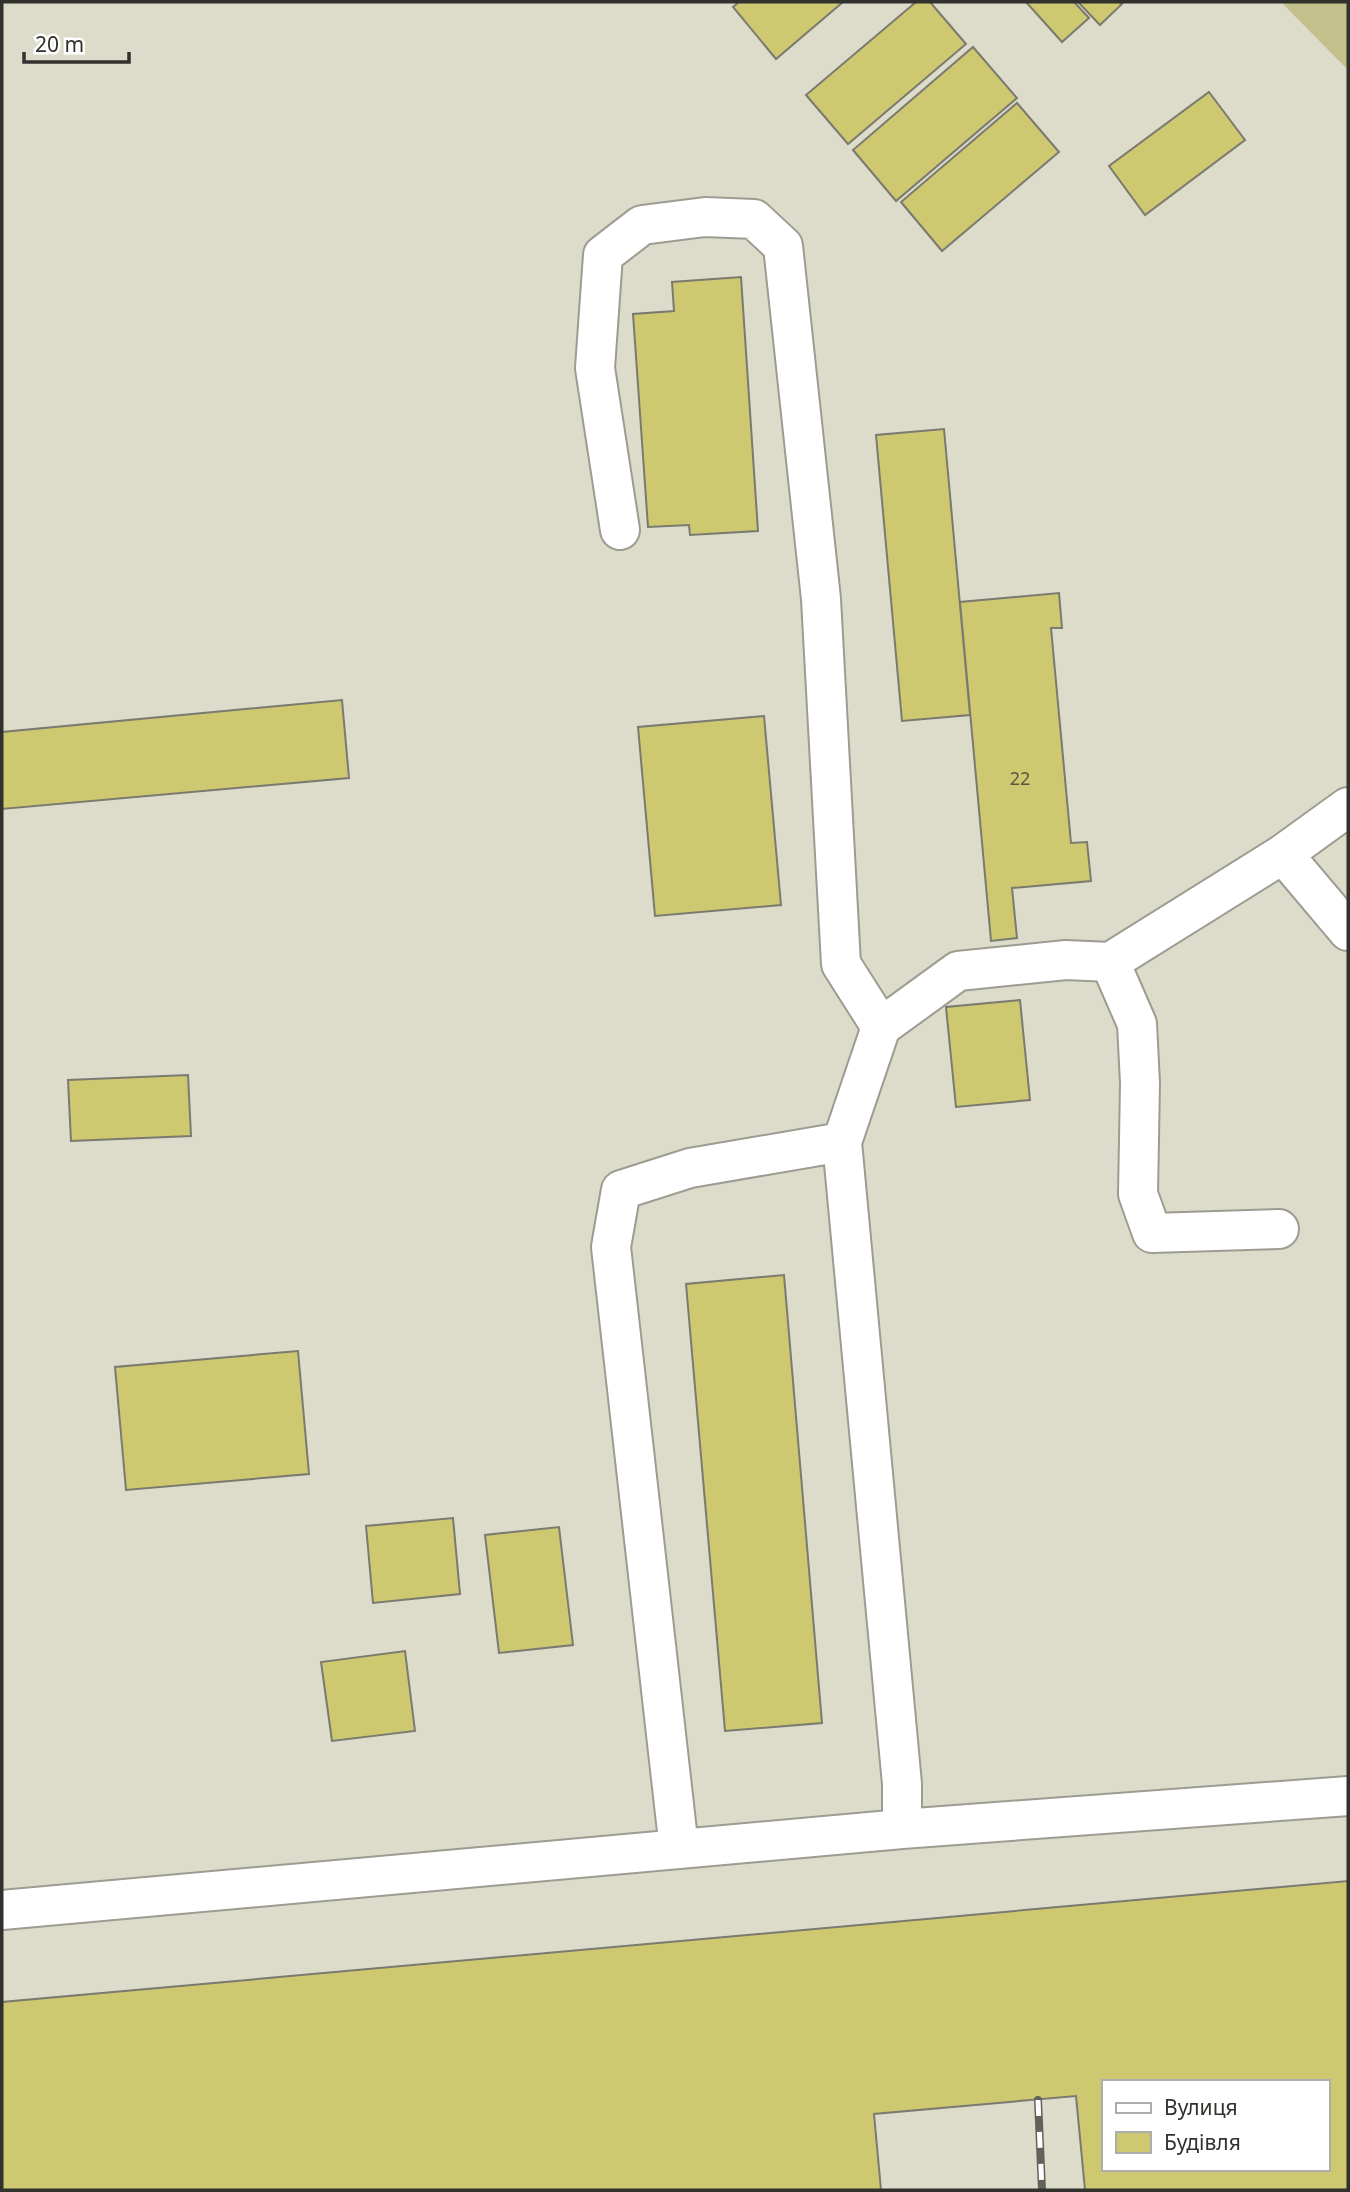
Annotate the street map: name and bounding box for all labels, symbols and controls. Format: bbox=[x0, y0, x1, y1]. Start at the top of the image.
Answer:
scale bar bbox=[24, 21, 130, 65]
text: 20 m bbox=[35, 30, 84, 58]
house number: 22 bbox=[1010, 766, 1030, 790]
legend bbox=[1102, 2080, 1329, 2171]
text: Вулиця bbox=[1164, 2093, 1238, 2121]
text: Будівля bbox=[1164, 2128, 1241, 2156]

